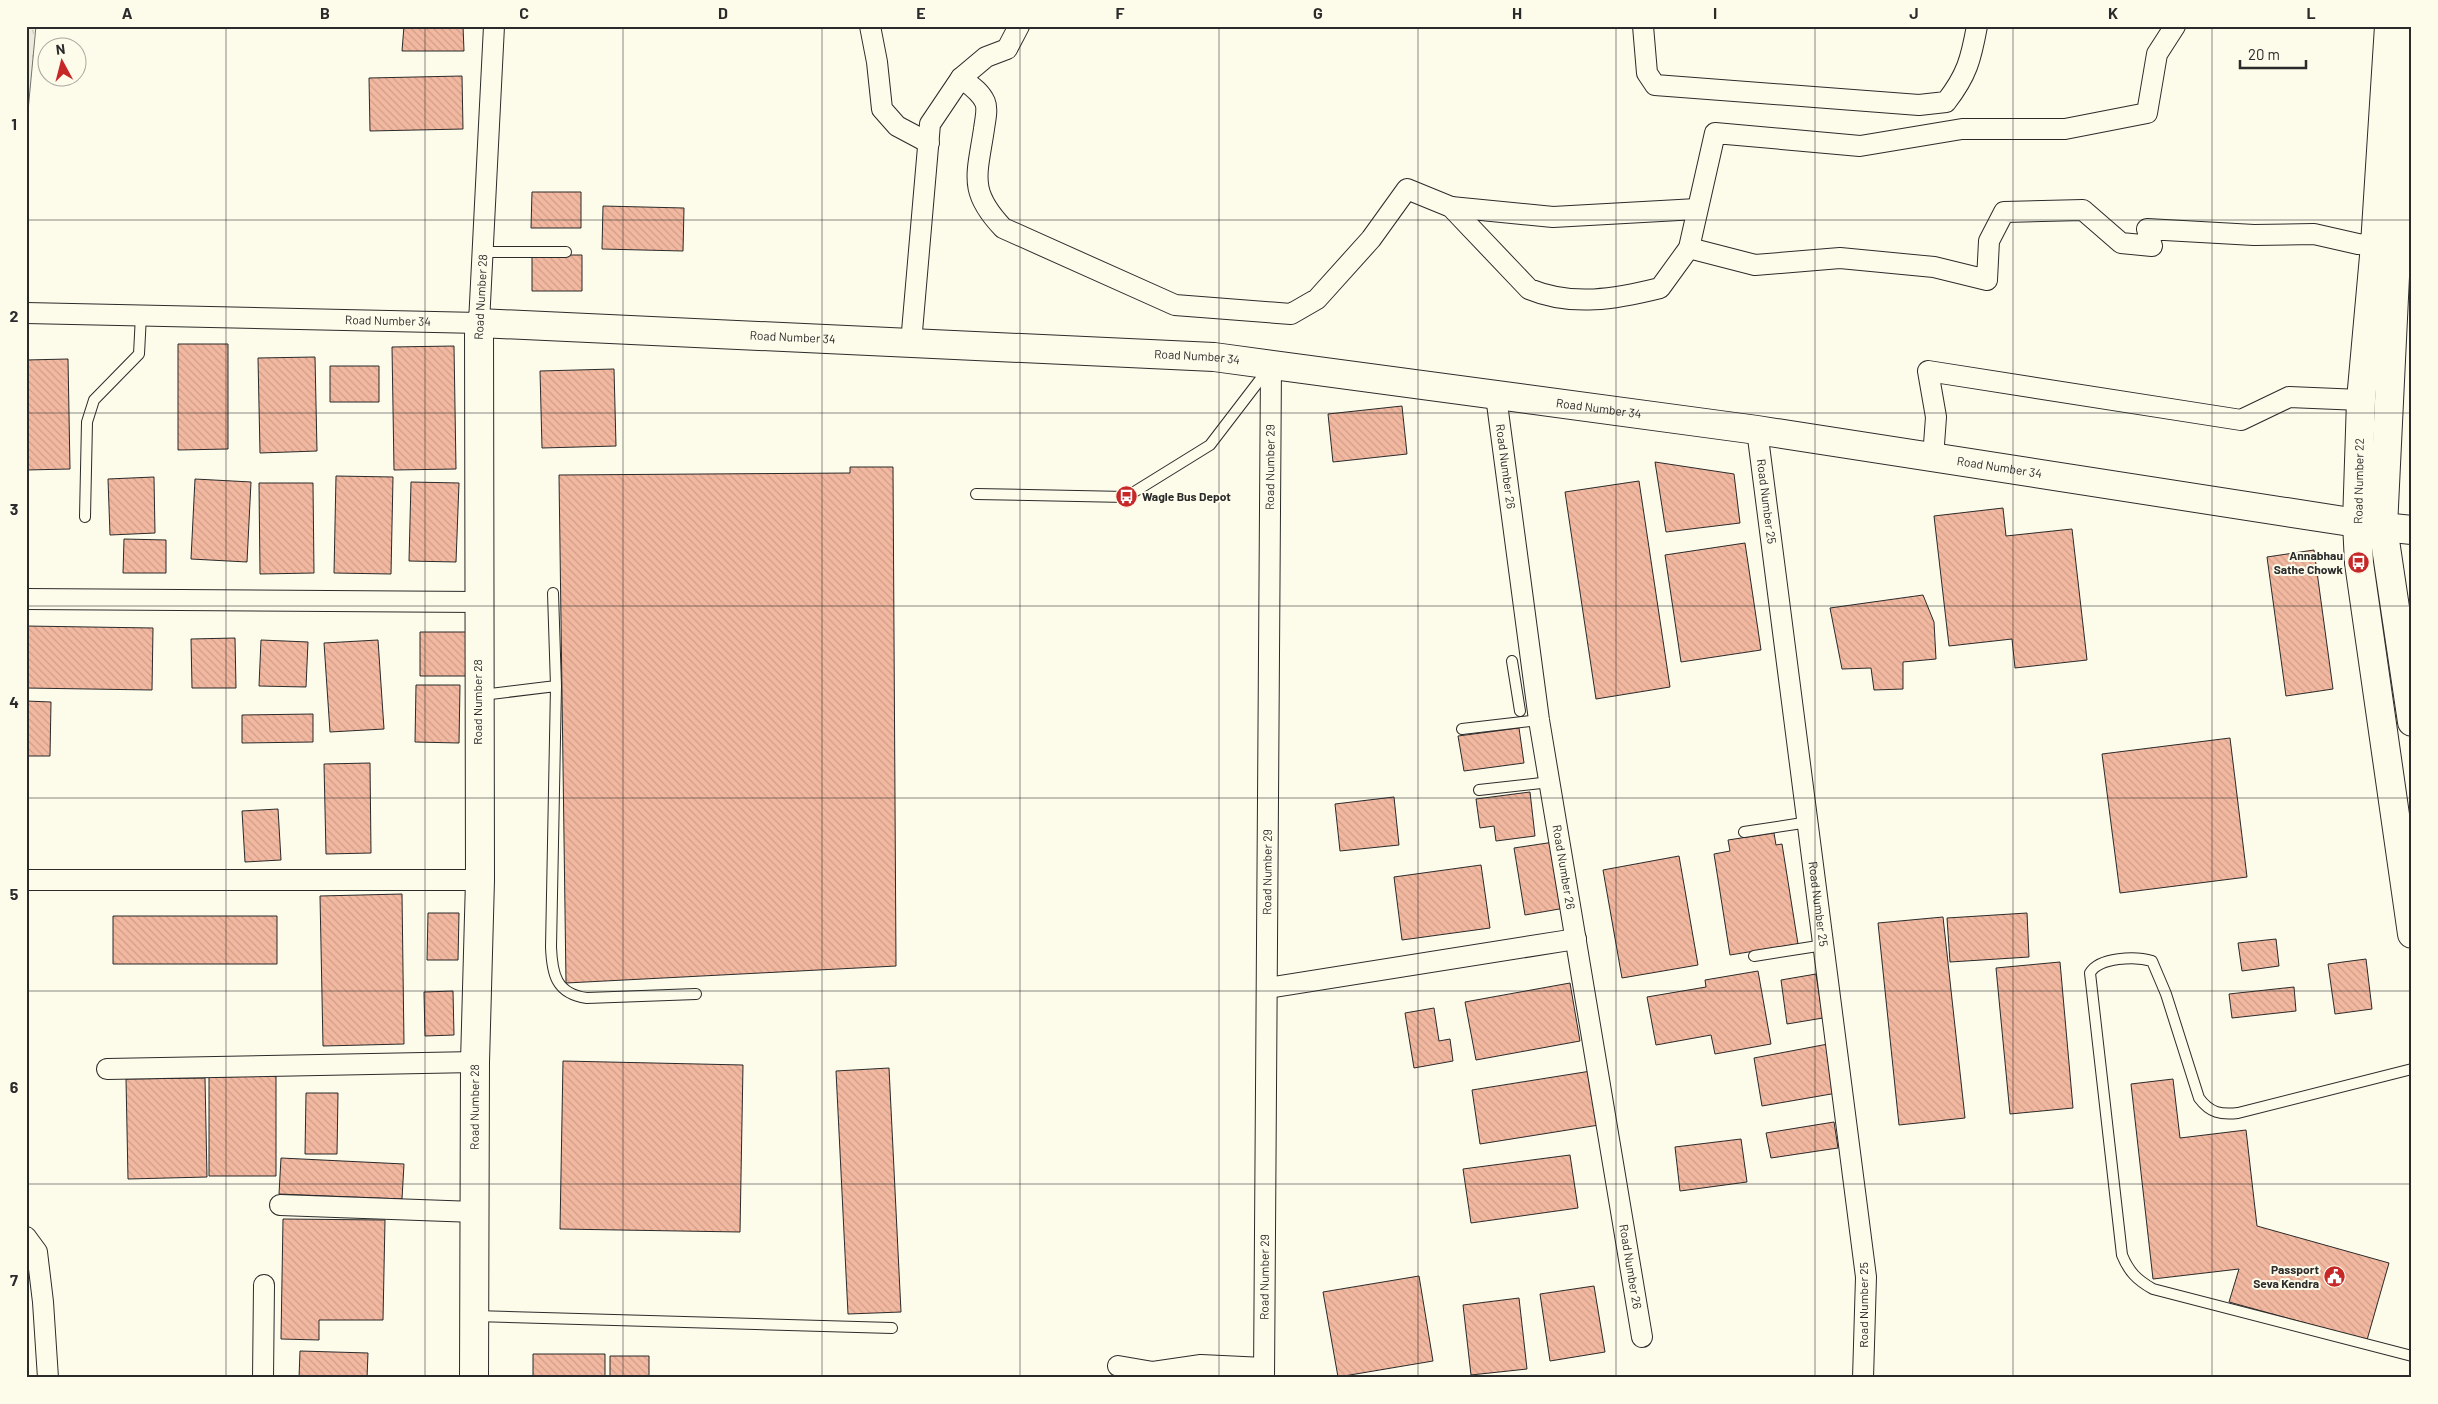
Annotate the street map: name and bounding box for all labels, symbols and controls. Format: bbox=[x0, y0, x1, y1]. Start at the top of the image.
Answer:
text: A bbox=[122, 3, 133, 22]
text: B bbox=[320, 3, 330, 22]
text: C bbox=[519, 3, 529, 22]
text: D bbox=[718, 3, 728, 22]
text: E bbox=[916, 3, 926, 22]
text: F bbox=[1116, 3, 1125, 22]
text: G bbox=[1313, 3, 1323, 22]
text: H bbox=[1512, 3, 1522, 22]
text: I bbox=[1713, 3, 1717, 22]
text: J bbox=[1909, 3, 1919, 22]
text: K bbox=[2108, 3, 2118, 22]
text: L bbox=[2306, 3, 2316, 22]
north arrow bbox=[38, 38, 88, 88]
scale bar bbox=[2240, 38, 2307, 70]
text: N bbox=[55, 40, 66, 58]
text: 20 m bbox=[2248, 45, 2280, 63]
text: 1 bbox=[11, 114, 17, 133]
street label: Road Number 28 bbox=[471, 254, 489, 340]
text: 2 bbox=[10, 306, 19, 325]
street label: Road Number 34 bbox=[345, 312, 431, 328]
street label: Road Number 34 bbox=[749, 328, 836, 345]
street label: Road Number 34 bbox=[1154, 346, 1241, 366]
street label: Road Number 34 bbox=[1555, 395, 1642, 420]
street label: Road Number 26 bbox=[1494, 423, 1519, 510]
street label: Road Number 29 bbox=[1262, 424, 1277, 510]
street label: Road Number 22 bbox=[2350, 438, 2366, 524]
street label: Road Number 34 bbox=[1956, 453, 2043, 480]
street label: Road Number 25 bbox=[1755, 458, 1780, 545]
bus stop icon: Wagle Bus Depot bbox=[1114, 485, 1138, 509]
place label: Wagle Bus Depot bbox=[1142, 489, 1231, 503]
text: 3 bbox=[10, 499, 18, 518]
place label: Annabhau Sathe Chowk bbox=[2274, 548, 2344, 576]
bus stop icon: Annabhau Sathe Chowk bbox=[2347, 551, 2371, 575]
street label: Road Number 28 bbox=[470, 659, 484, 745]
text: 4 bbox=[9, 692, 19, 711]
street label: Road Number 26 bbox=[1551, 824, 1579, 910]
street label: Road Number 29 bbox=[1259, 829, 1274, 915]
street label: Road Number 25 bbox=[1807, 861, 1831, 947]
text: 5 bbox=[10, 884, 19, 903]
street label: Road Number 28 bbox=[467, 1064, 481, 1150]
text: 6 bbox=[10, 1077, 19, 1096]
street label: Road Number 26 bbox=[1617, 1223, 1645, 1310]
street label: Road Number 29 bbox=[1256, 1234, 1271, 1320]
street label: Road Number 25 bbox=[1856, 1262, 1870, 1348]
place label: Passport Seva Kendra bbox=[2253, 1262, 2319, 1290]
public building icon: Passport Seva Kendra bbox=[2323, 1265, 2347, 1289]
text: 7 bbox=[10, 1270, 18, 1289]

